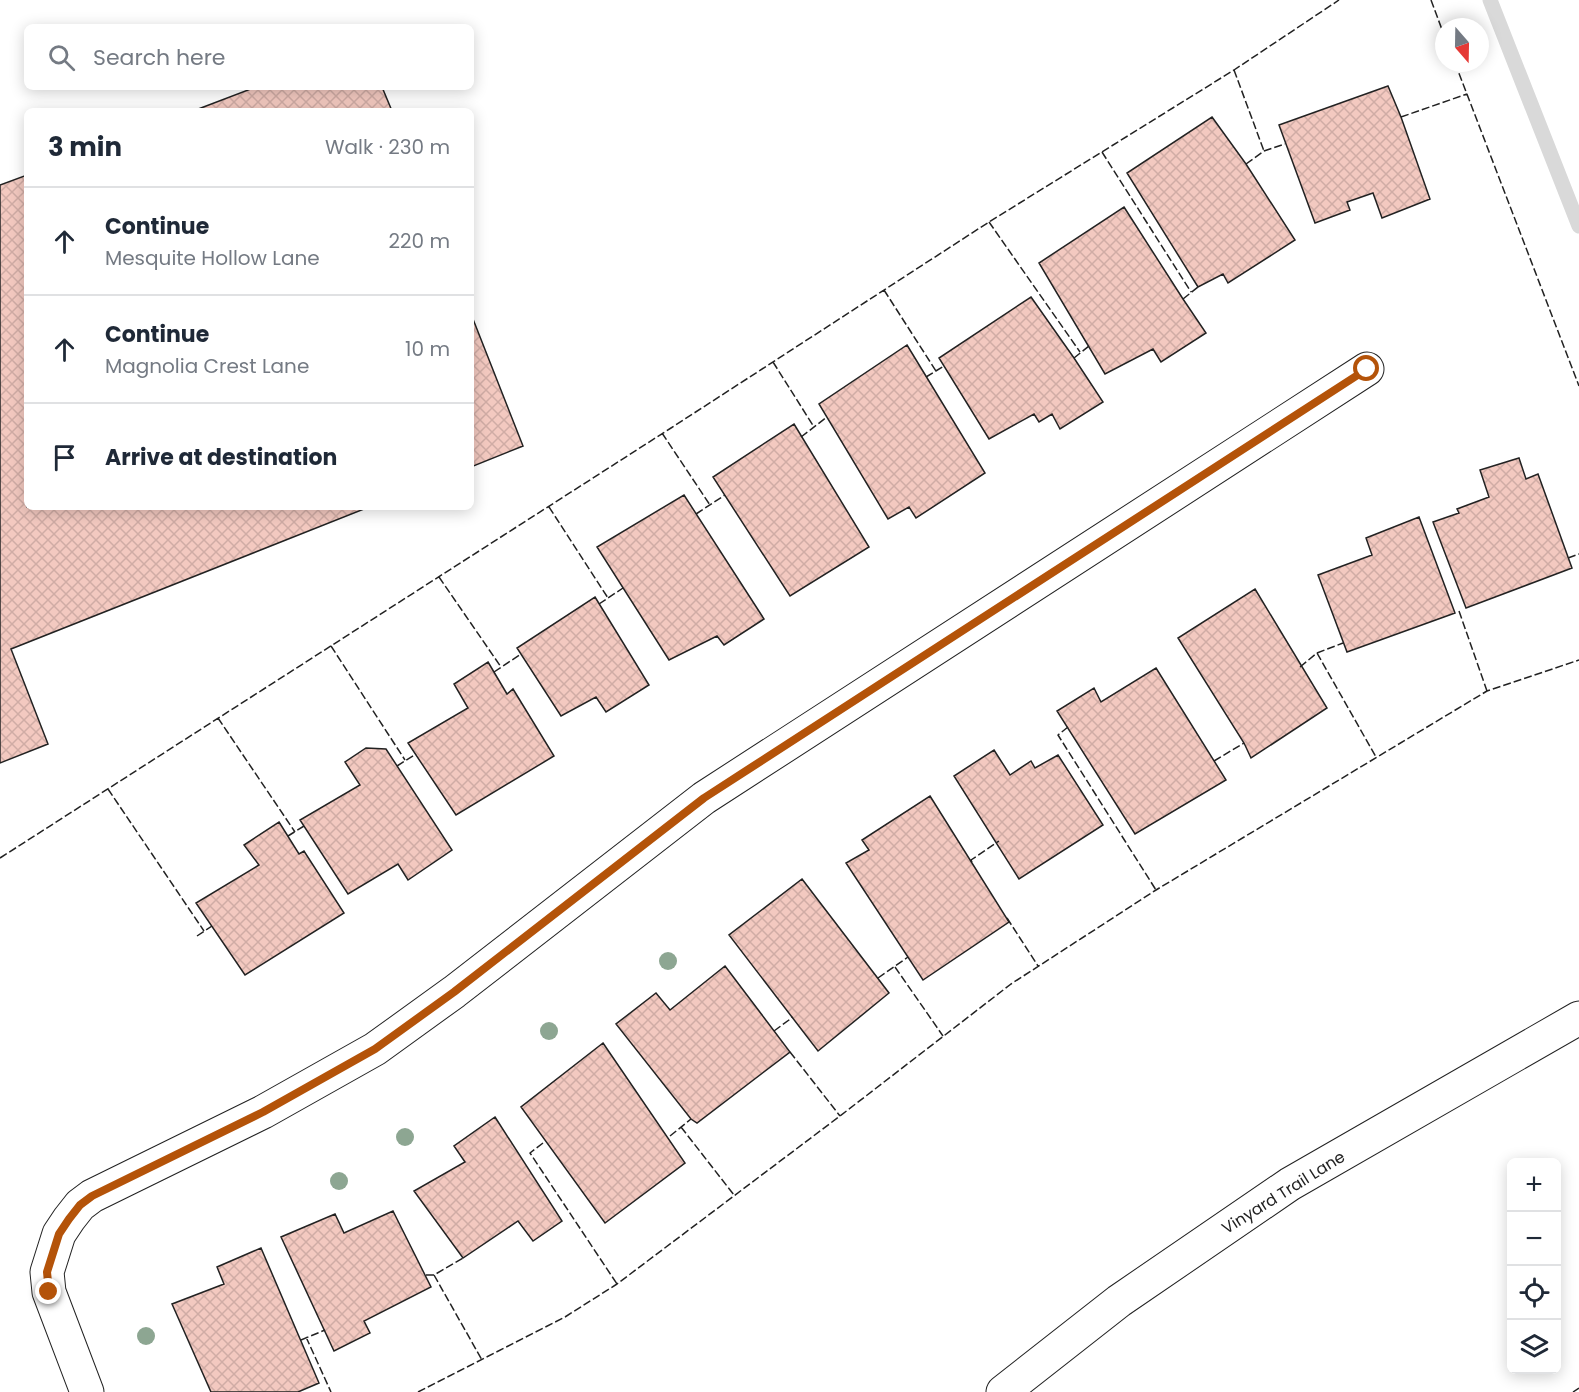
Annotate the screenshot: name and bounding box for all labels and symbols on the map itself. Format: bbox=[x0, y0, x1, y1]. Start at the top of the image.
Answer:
north arrow bbox=[1435, 18, 1489, 72]
route start bbox=[1353, 355, 1379, 381]
street label: Vinyard Trail Lane bbox=[1217, 1145, 1349, 1240]
route end bbox=[35, 1278, 61, 1304]

